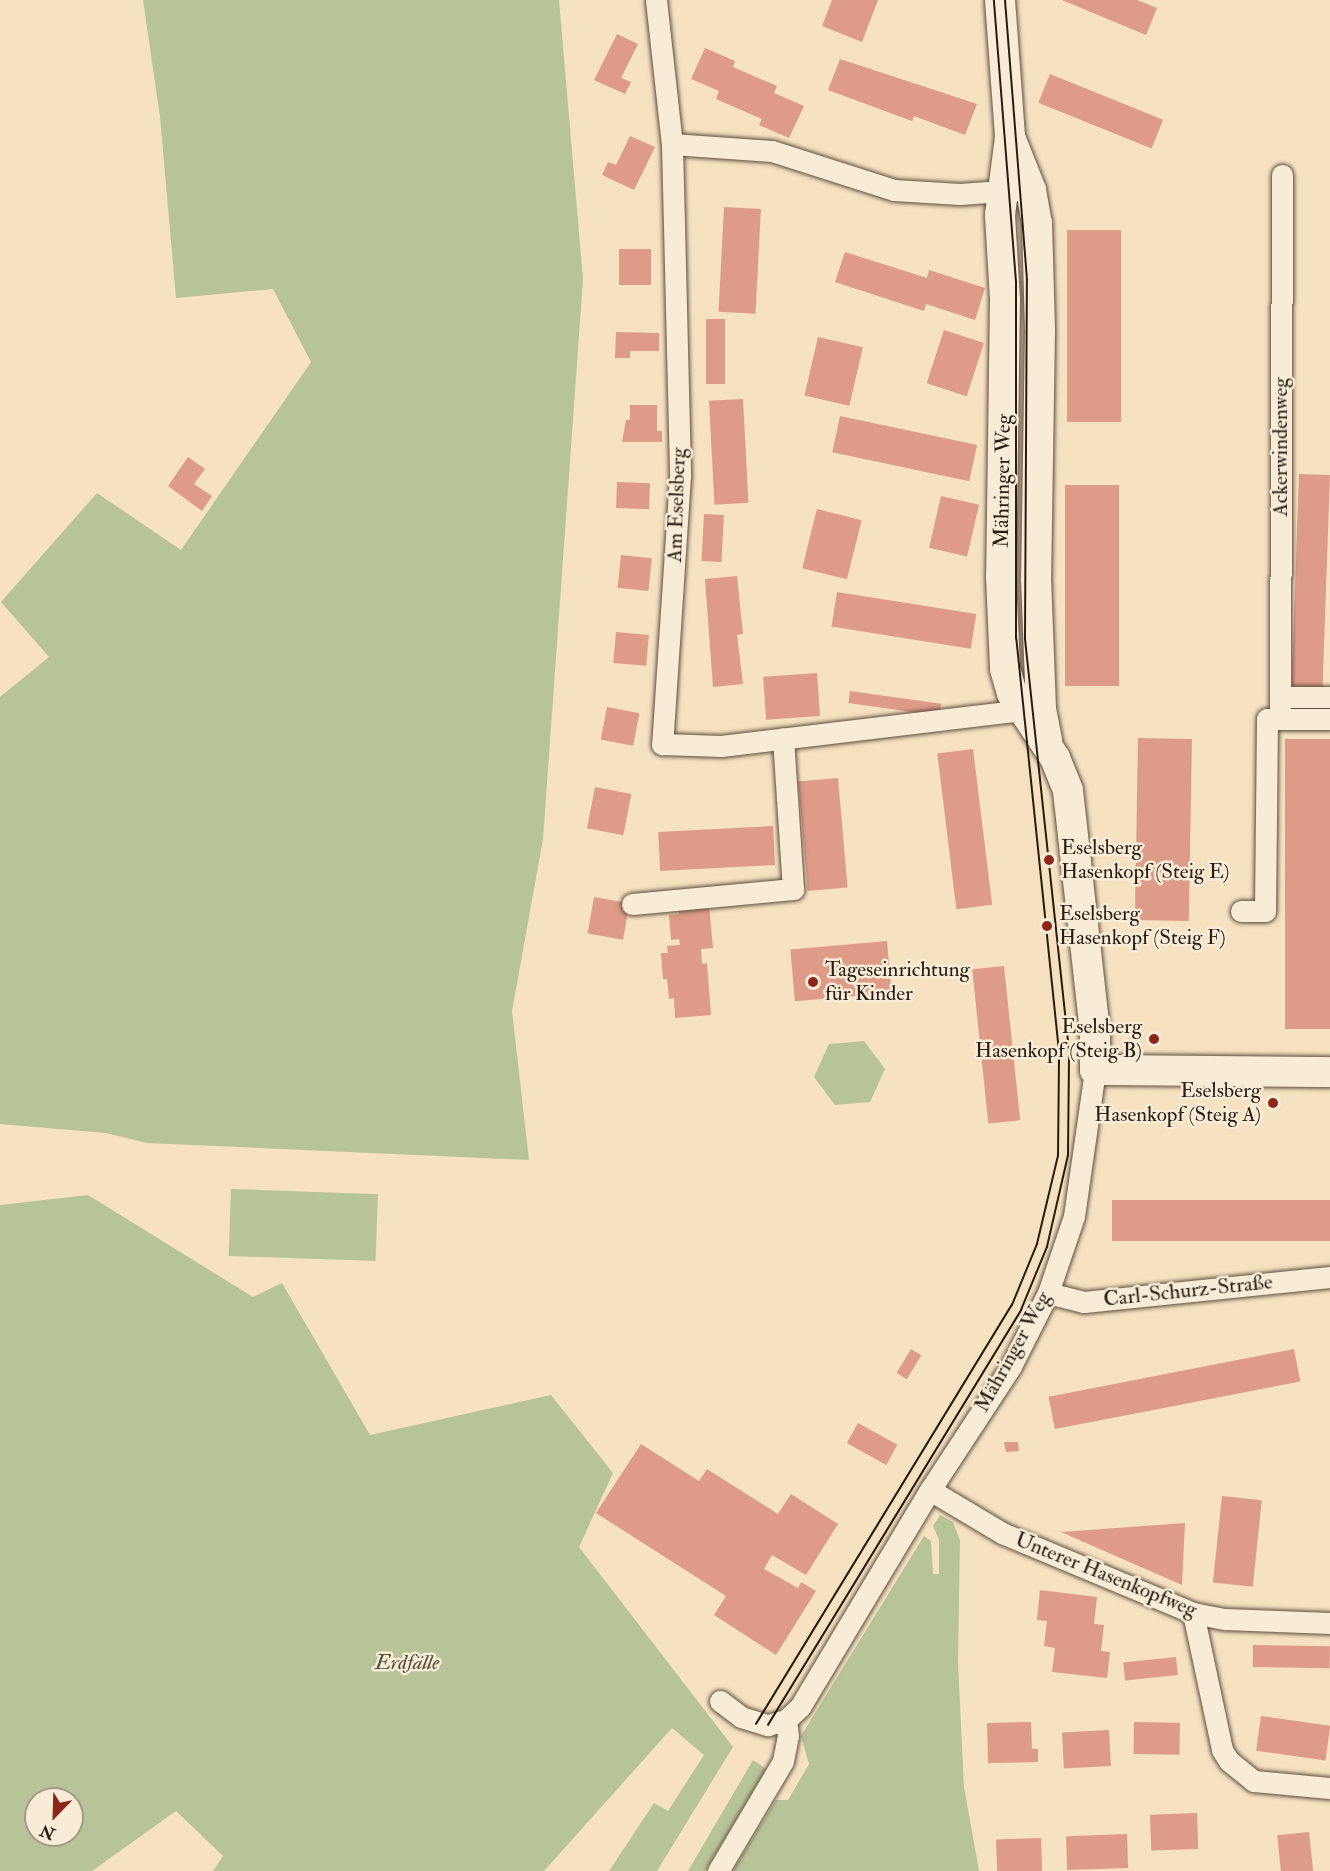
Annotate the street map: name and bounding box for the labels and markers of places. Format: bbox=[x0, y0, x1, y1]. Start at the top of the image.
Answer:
place label: Eselsberg Hasenkopf (Steig E) bbox=[1061, 835, 1229, 885]
marker: Eselsberg Hasenkopf (Steig E) bbox=[1042, 853, 1056, 867]
place label: Eselsberg Hasenkopf (Steig F) bbox=[1059, 901, 1226, 951]
marker: Eselsberg Hasenkopf (Steig F) bbox=[1040, 919, 1054, 933]
place label: Tageseinrichtung für Kinder bbox=[825, 957, 970, 1007]
marker: Tageseinrichtung für Kinder bbox=[806, 975, 820, 989]
place label: Eselsberg Hasenkopf (Steig B) bbox=[975, 1014, 1142, 1064]
marker: Eselsberg Hasenkopf (Steig B) bbox=[1147, 1032, 1161, 1046]
place label: Eselsberg Hasenkopf (Steig A) bbox=[1094, 1078, 1261, 1128]
marker: Eselsberg Hasenkopf (Steig A) bbox=[1266, 1096, 1280, 1110]

